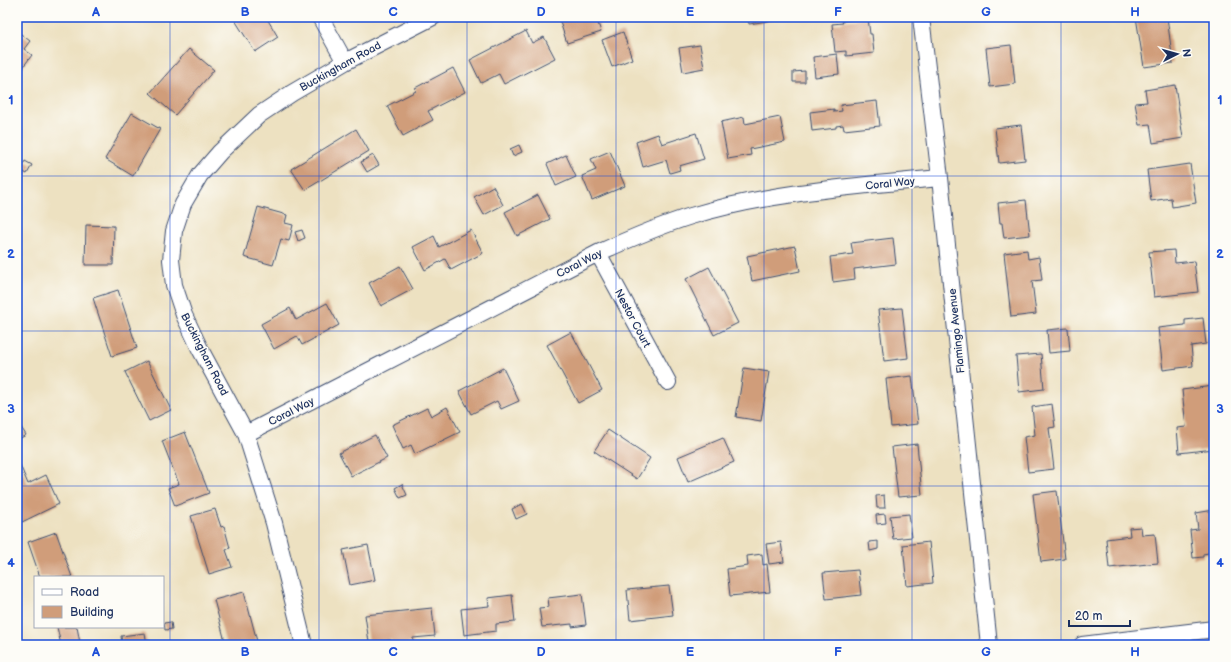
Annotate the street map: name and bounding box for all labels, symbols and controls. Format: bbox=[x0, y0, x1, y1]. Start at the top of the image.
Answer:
text: A bbox=[91, 4, 100, 20]
text: B bbox=[240, 4, 250, 20]
text: C bbox=[388, 4, 398, 20]
text: D bbox=[536, 4, 546, 20]
text: E bbox=[686, 4, 695, 20]
text: F bbox=[834, 4, 842, 20]
text: G bbox=[981, 4, 991, 20]
text: H bbox=[1130, 4, 1140, 20]
north arrow bbox=[1157, 34, 1197, 74]
street label: Buckingham Road bbox=[297, 39, 383, 94]
text: N bbox=[1180, 48, 1193, 58]
text: 1 bbox=[8, 92, 14, 108]
text: 1 bbox=[1217, 92, 1223, 108]
street label: Coral Way bbox=[865, 174, 915, 193]
text: 2 bbox=[7, 246, 15, 262]
street label: Coral Way bbox=[554, 246, 604, 281]
text: 2 bbox=[1216, 246, 1224, 262]
street label: Nestor Court bbox=[612, 287, 654, 350]
street label: Flamingo Avenue bbox=[946, 287, 967, 374]
street label: Buckingham Road bbox=[178, 311, 231, 398]
street label: Coral Way bbox=[266, 394, 316, 429]
text: 3 bbox=[7, 401, 15, 417]
text: 3 bbox=[1216, 401, 1224, 417]
text: 4 bbox=[7, 555, 15, 571]
text: 4 bbox=[1216, 555, 1224, 571]
legend bbox=[34, 576, 164, 628]
text: Road bbox=[70, 585, 99, 600]
scale bar bbox=[1069, 602, 1130, 628]
text: Building bbox=[70, 605, 114, 620]
text: 20 m bbox=[1075, 609, 1102, 624]
text: A bbox=[91, 644, 100, 660]
text: B bbox=[240, 644, 250, 660]
text: C bbox=[388, 644, 398, 660]
text: D bbox=[536, 644, 546, 660]
text: E bbox=[686, 644, 695, 660]
text: F bbox=[834, 644, 842, 660]
text: G bbox=[981, 644, 991, 660]
text: H bbox=[1130, 644, 1140, 660]

